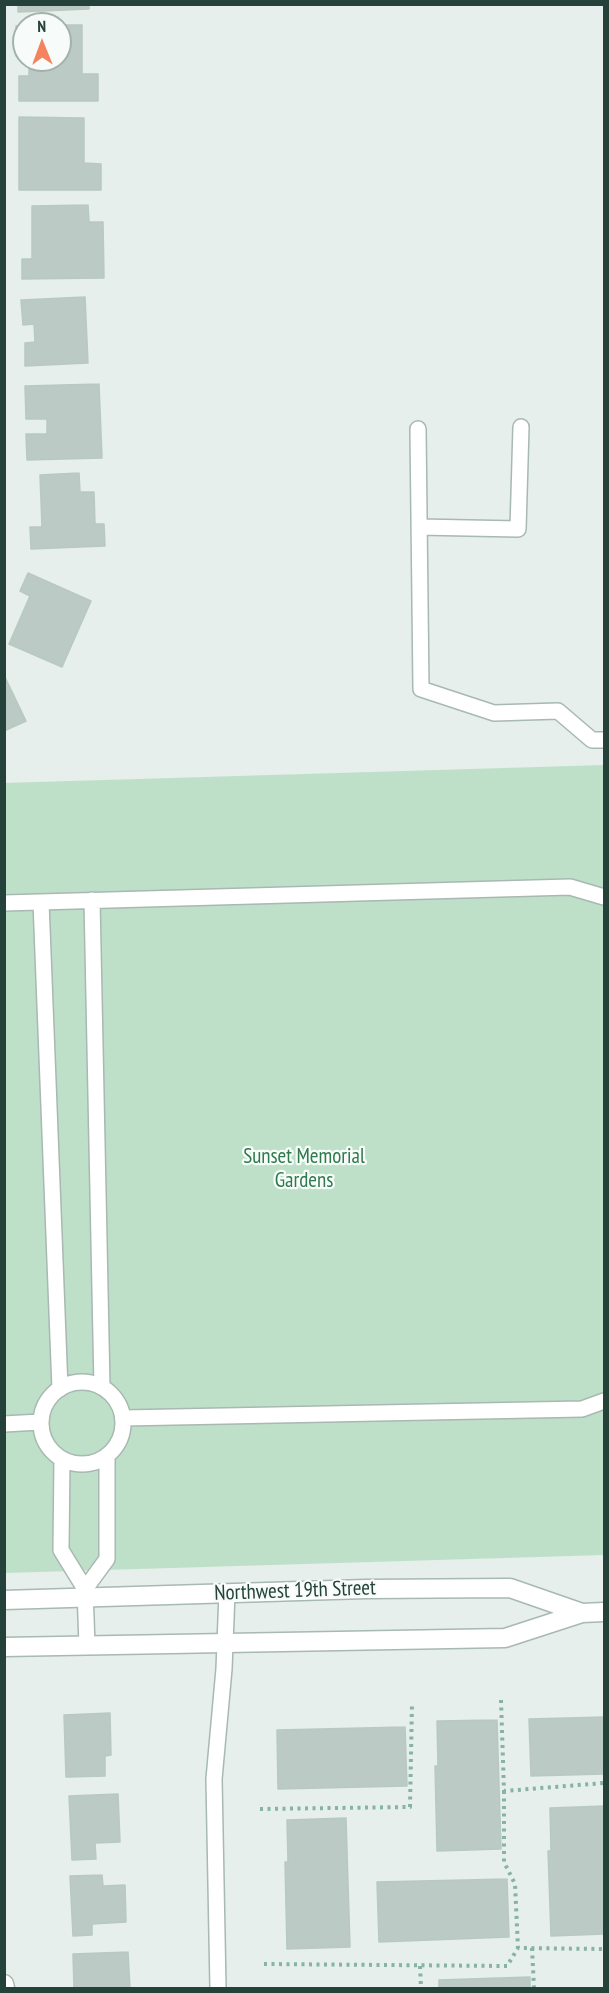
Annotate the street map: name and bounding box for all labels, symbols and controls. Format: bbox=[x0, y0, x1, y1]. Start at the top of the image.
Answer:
north arrow bbox=[12, 12, 72, 72]
text: N bbox=[37, 16, 46, 36]
park label: Sunset Memorial Gardens bbox=[243, 1144, 365, 1194]
street label: Northwest 19th Street bbox=[214, 1576, 376, 1606]

